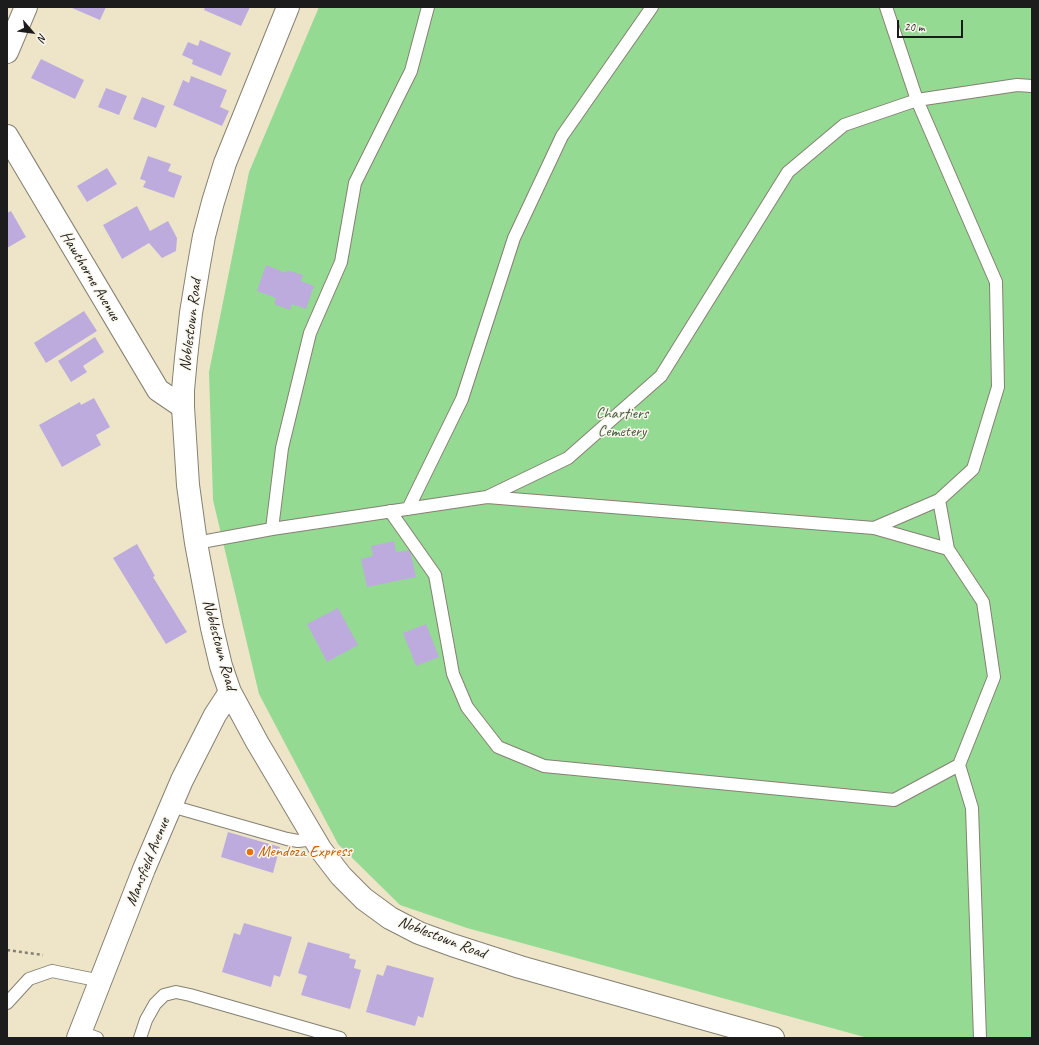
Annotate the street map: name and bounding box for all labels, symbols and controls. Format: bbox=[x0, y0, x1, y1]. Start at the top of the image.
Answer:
north arrow bbox=[12, 12, 52, 52]
scale bar bbox=[899, 12, 965, 38]
text: 20 m bbox=[904, 19, 924, 35]
text: N bbox=[35, 31, 50, 44]
street label: Hawthorne Avenue bbox=[56, 228, 124, 324]
street label: Noblestown Road bbox=[176, 278, 206, 372]
park label: Chartiers Cemetery bbox=[596, 404, 648, 442]
street label: Noblestown Road bbox=[198, 598, 240, 692]
street label: Mansfield Avenue bbox=[122, 815, 174, 909]
place label: Mendoza Express bbox=[258, 842, 351, 862]
marker: Mendoza Express bbox=[245, 847, 255, 857]
street label: Noblestown Road bbox=[395, 912, 489, 964]

